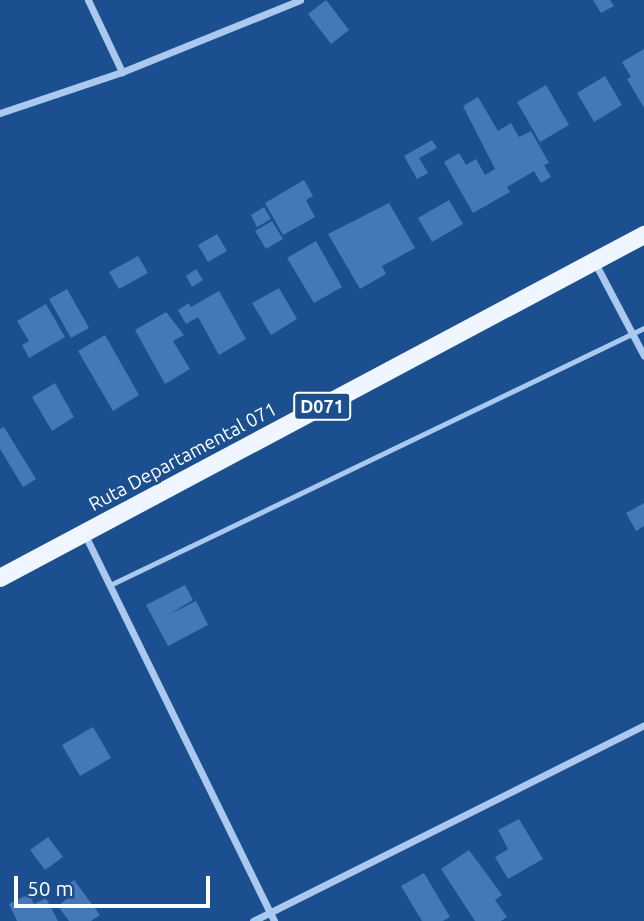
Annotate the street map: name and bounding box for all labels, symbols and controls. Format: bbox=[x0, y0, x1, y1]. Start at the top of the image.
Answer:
road number: D071 bbox=[292, 392, 352, 420]
street label: Ruta Departamental 071 bbox=[85, 398, 281, 516]
scale bar bbox=[18, 862, 214, 906]
text: 50 m bbox=[27, 876, 74, 900]

